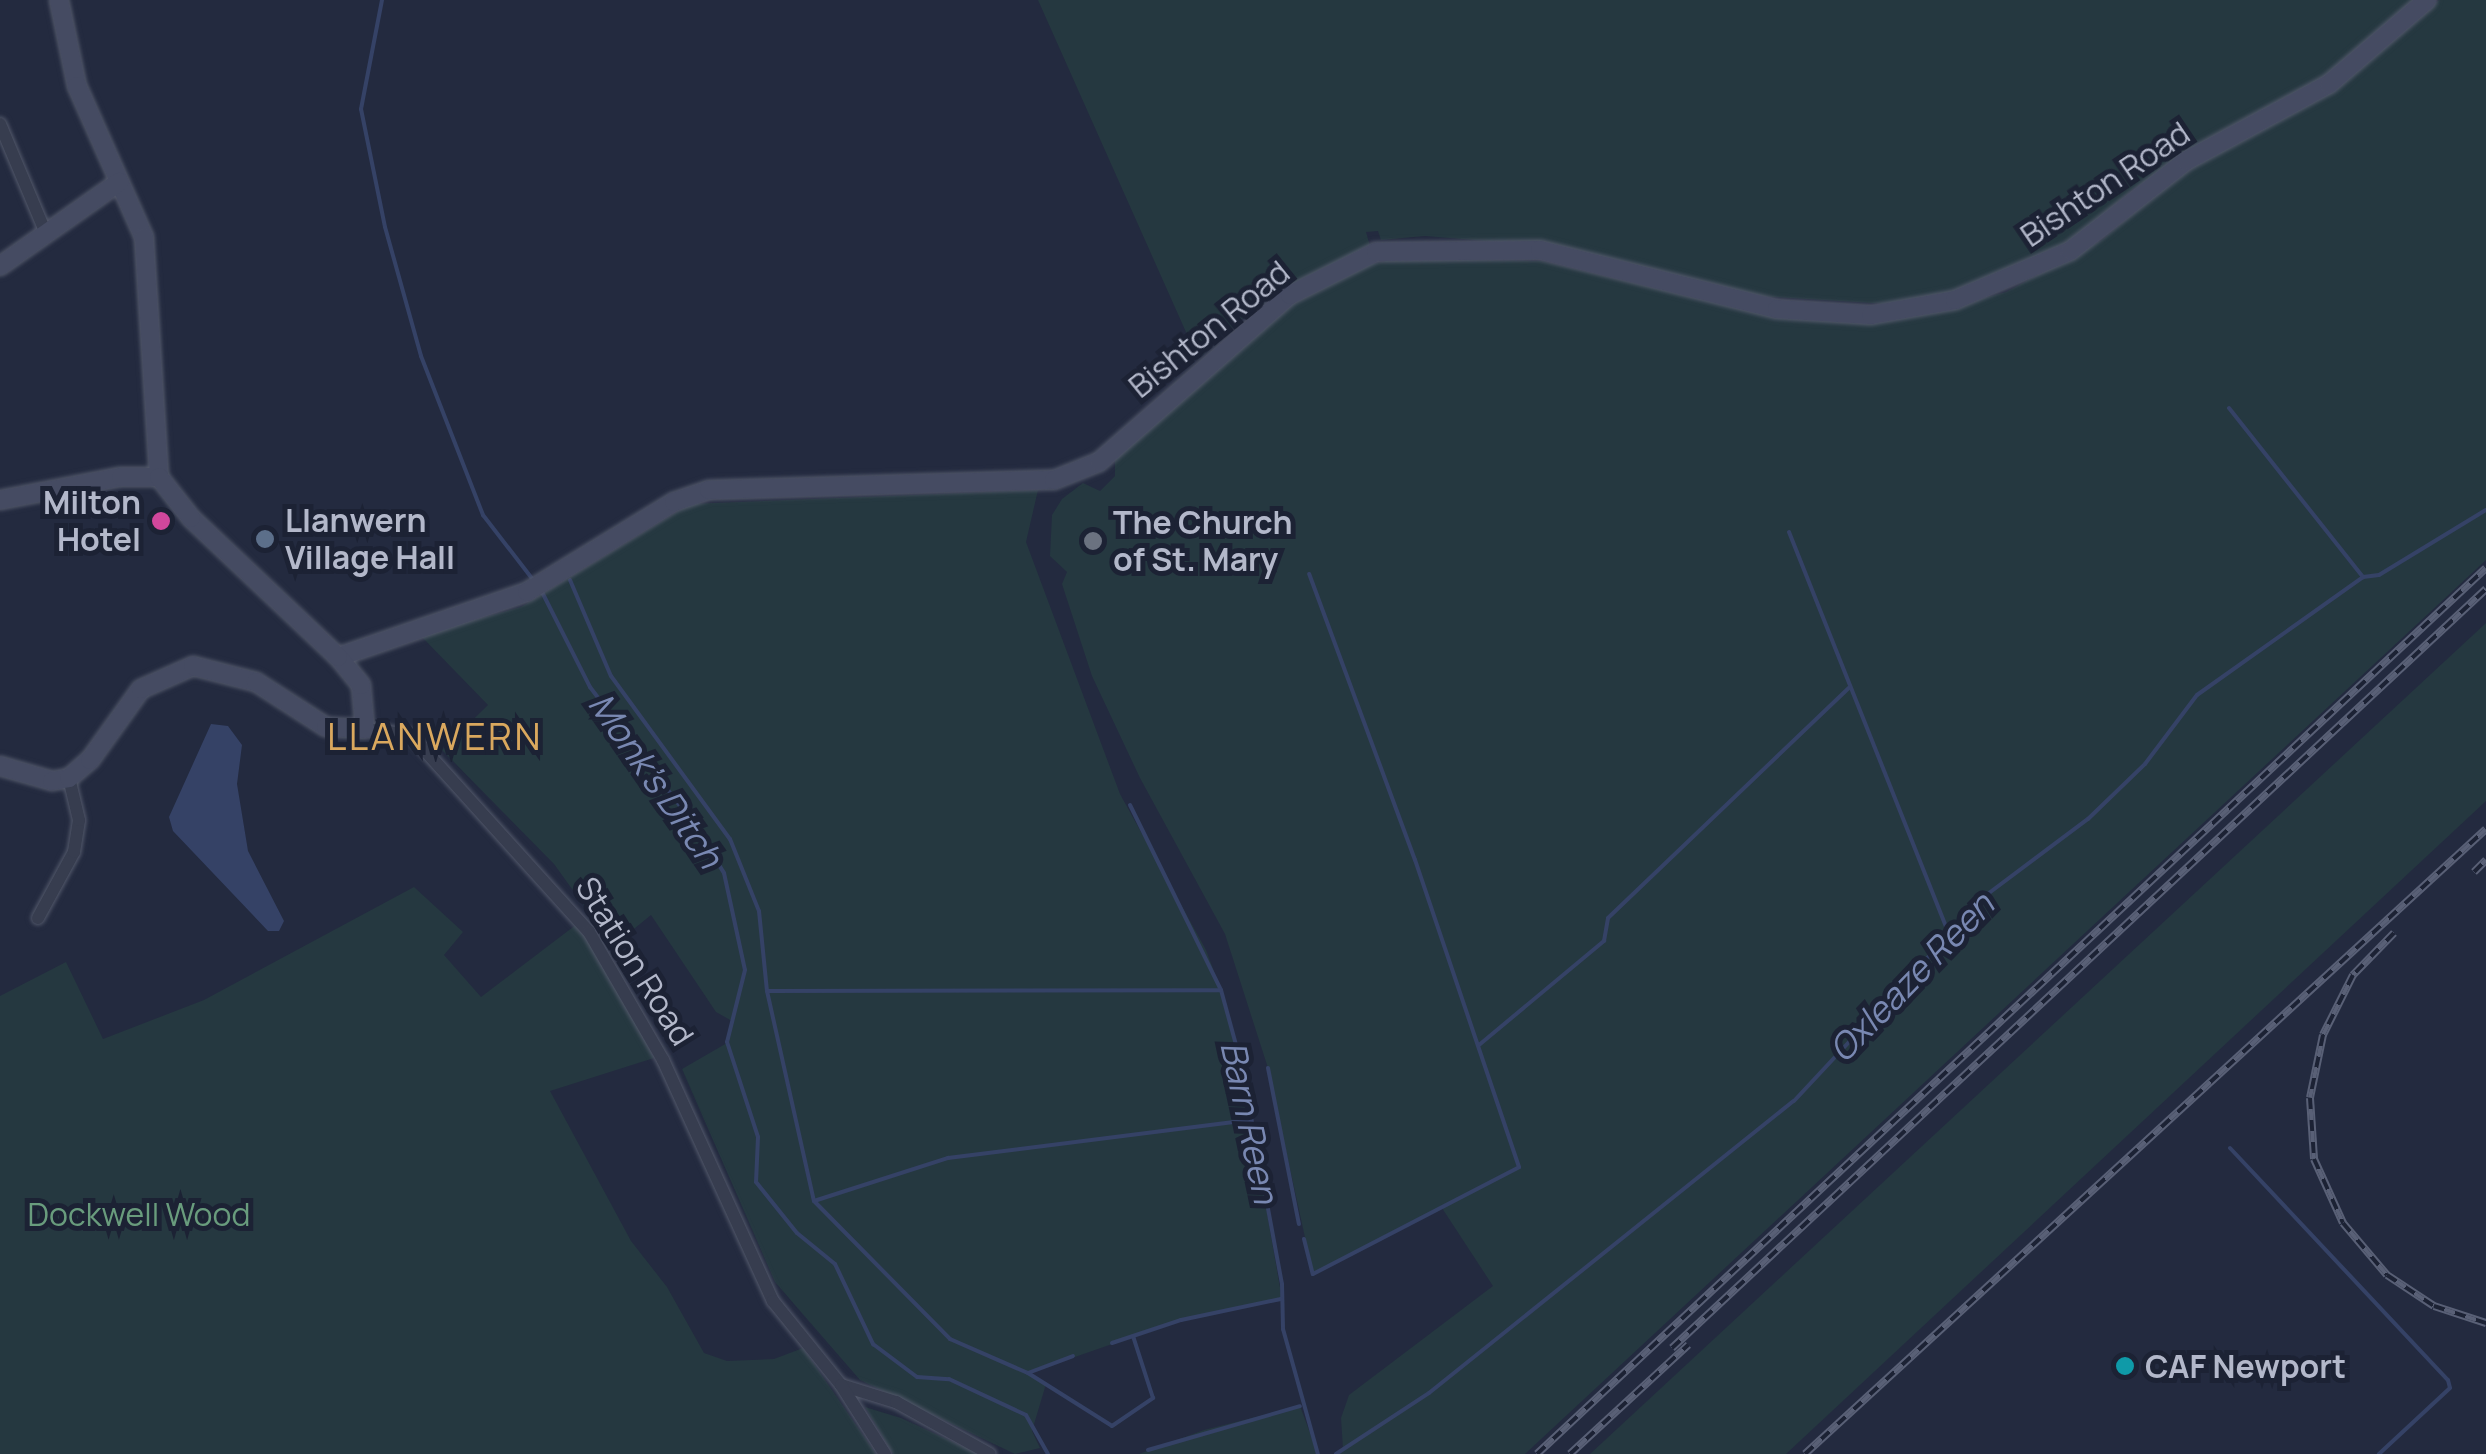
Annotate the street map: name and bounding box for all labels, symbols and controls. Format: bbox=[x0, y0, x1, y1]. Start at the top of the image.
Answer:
street label: Bishton Road bbox=[2013, 113, 2197, 255]
street label: Bishton Road bbox=[1121, 253, 1297, 405]
place label: Milton Hotel bbox=[43, 484, 141, 559]
place label: Llanwern Village Hall bbox=[285, 502, 455, 577]
place label: The Church of St. Mary bbox=[1113, 504, 1293, 579]
marker: Milton Hotel bbox=[150, 510, 172, 532]
marker: Llanwern Village Hall bbox=[254, 528, 276, 550]
marker: The Church of St. Mary bbox=[1082, 530, 1104, 552]
water label: Monk's Ditch bbox=[580, 685, 732, 875]
district label: LLANWERN bbox=[327, 713, 543, 759]
street label: Station Road bbox=[568, 870, 702, 1052]
water label: Oxleaze Reen bbox=[1820, 884, 2002, 1070]
water label: Barn Reen bbox=[1212, 1037, 1288, 1207]
park label: Dockwell Wood bbox=[28, 1195, 250, 1233]
place label: CAF Newport bbox=[2145, 1347, 2346, 1385]
marker: CAF Newport bbox=[2114, 1355, 2136, 1377]

